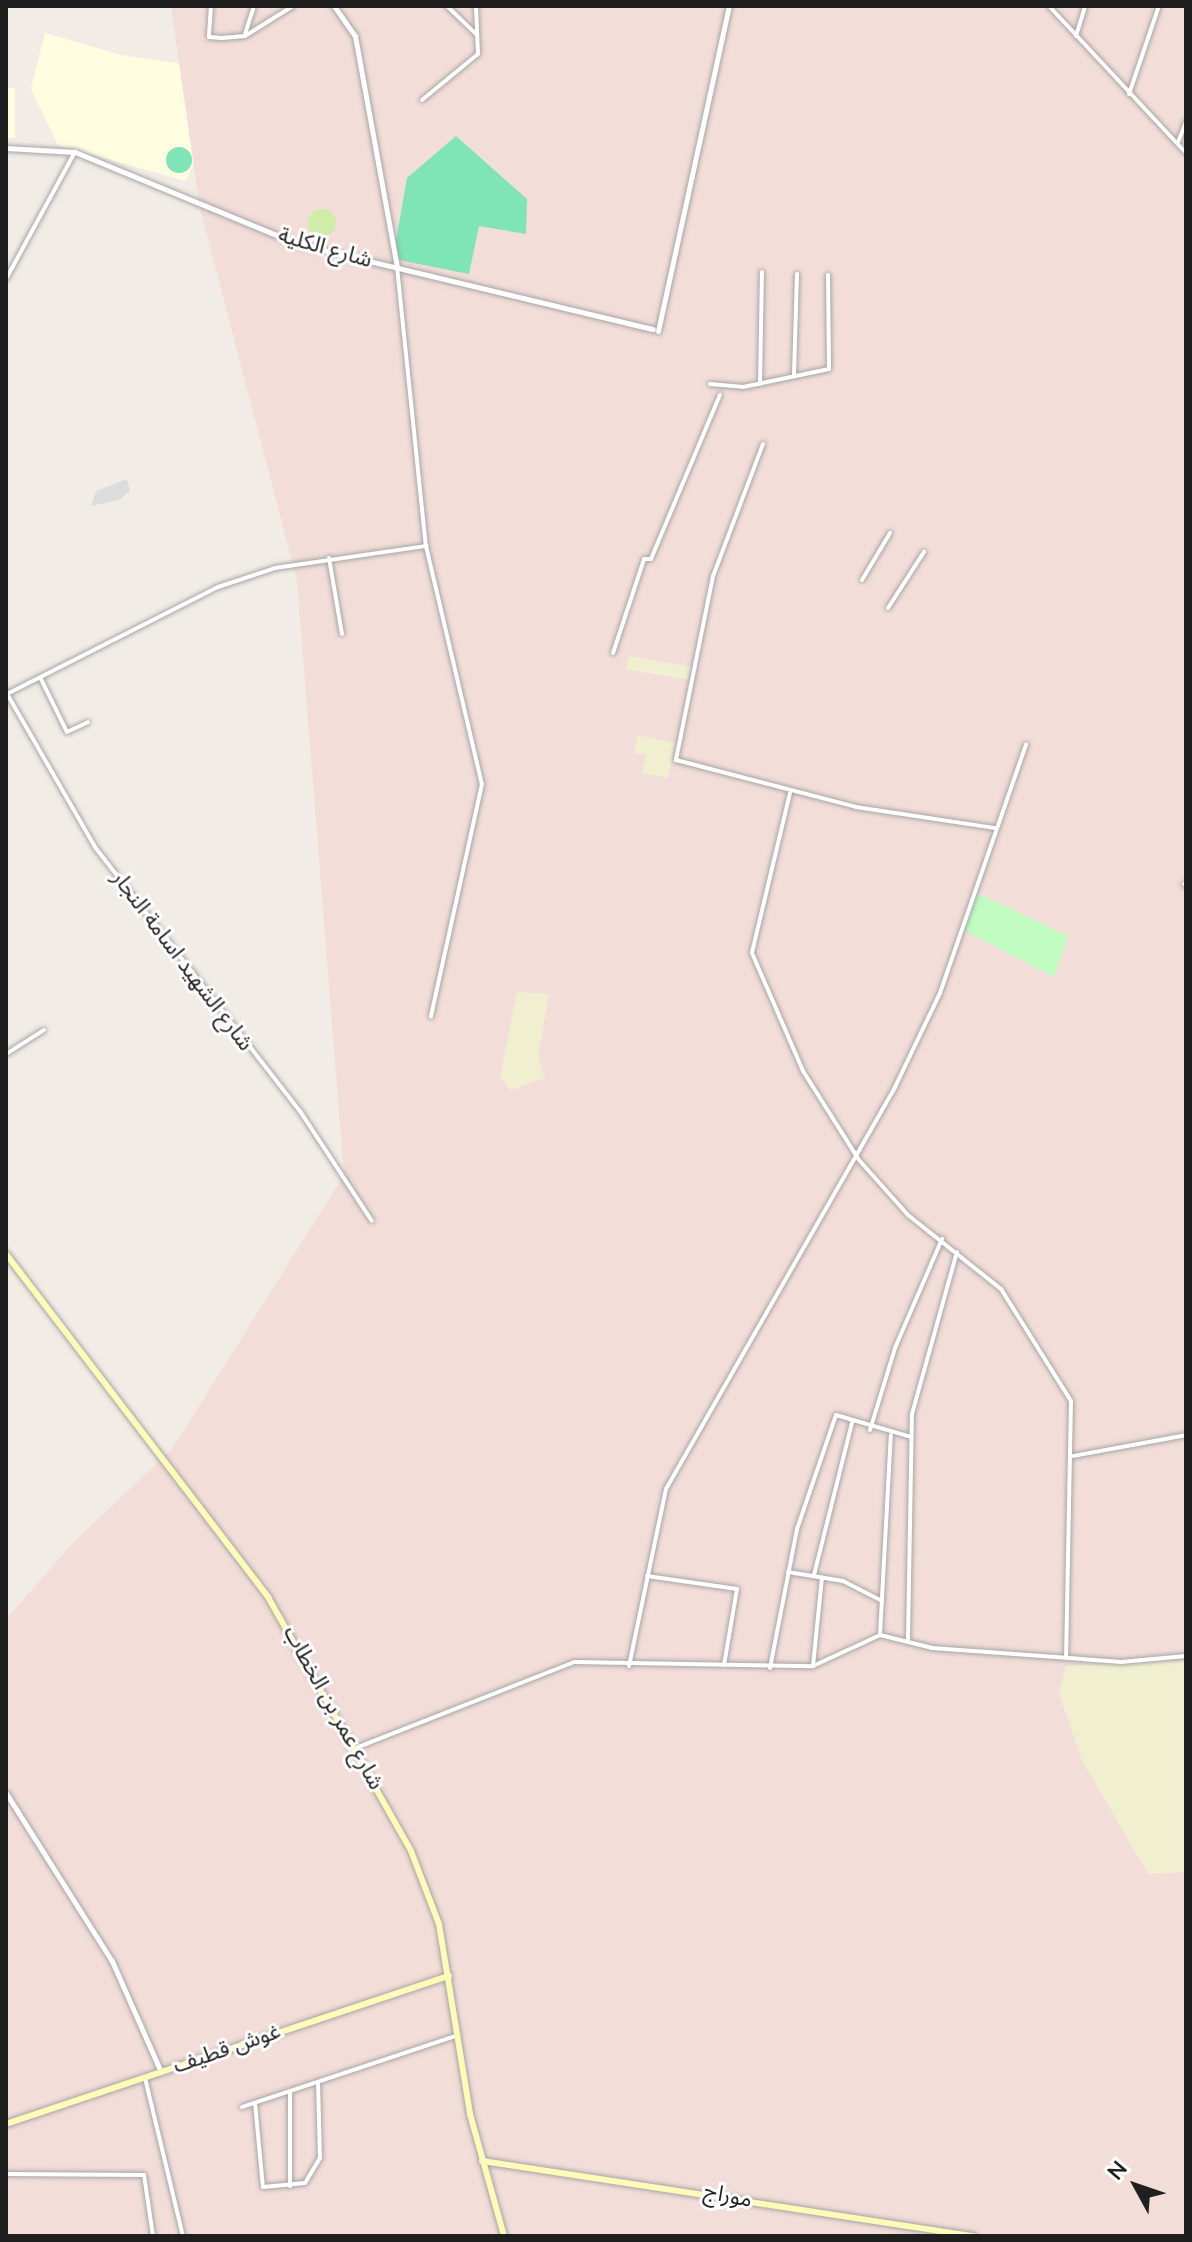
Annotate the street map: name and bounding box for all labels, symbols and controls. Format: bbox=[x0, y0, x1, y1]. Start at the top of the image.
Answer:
street label: شارع الكلية bbox=[275, 222, 375, 274]
street label: شارع الشهيد اسامة النجار bbox=[106, 866, 258, 1056]
street label: شارع عمر بن الخطاب bbox=[277, 1622, 389, 1794]
street label: غوش قطيف bbox=[170, 2018, 284, 2080]
north arrow bbox=[1096, 2146, 1176, 2226]
text: N bbox=[1101, 2155, 1134, 2187]
street label: موراج bbox=[702, 2178, 754, 2214]

